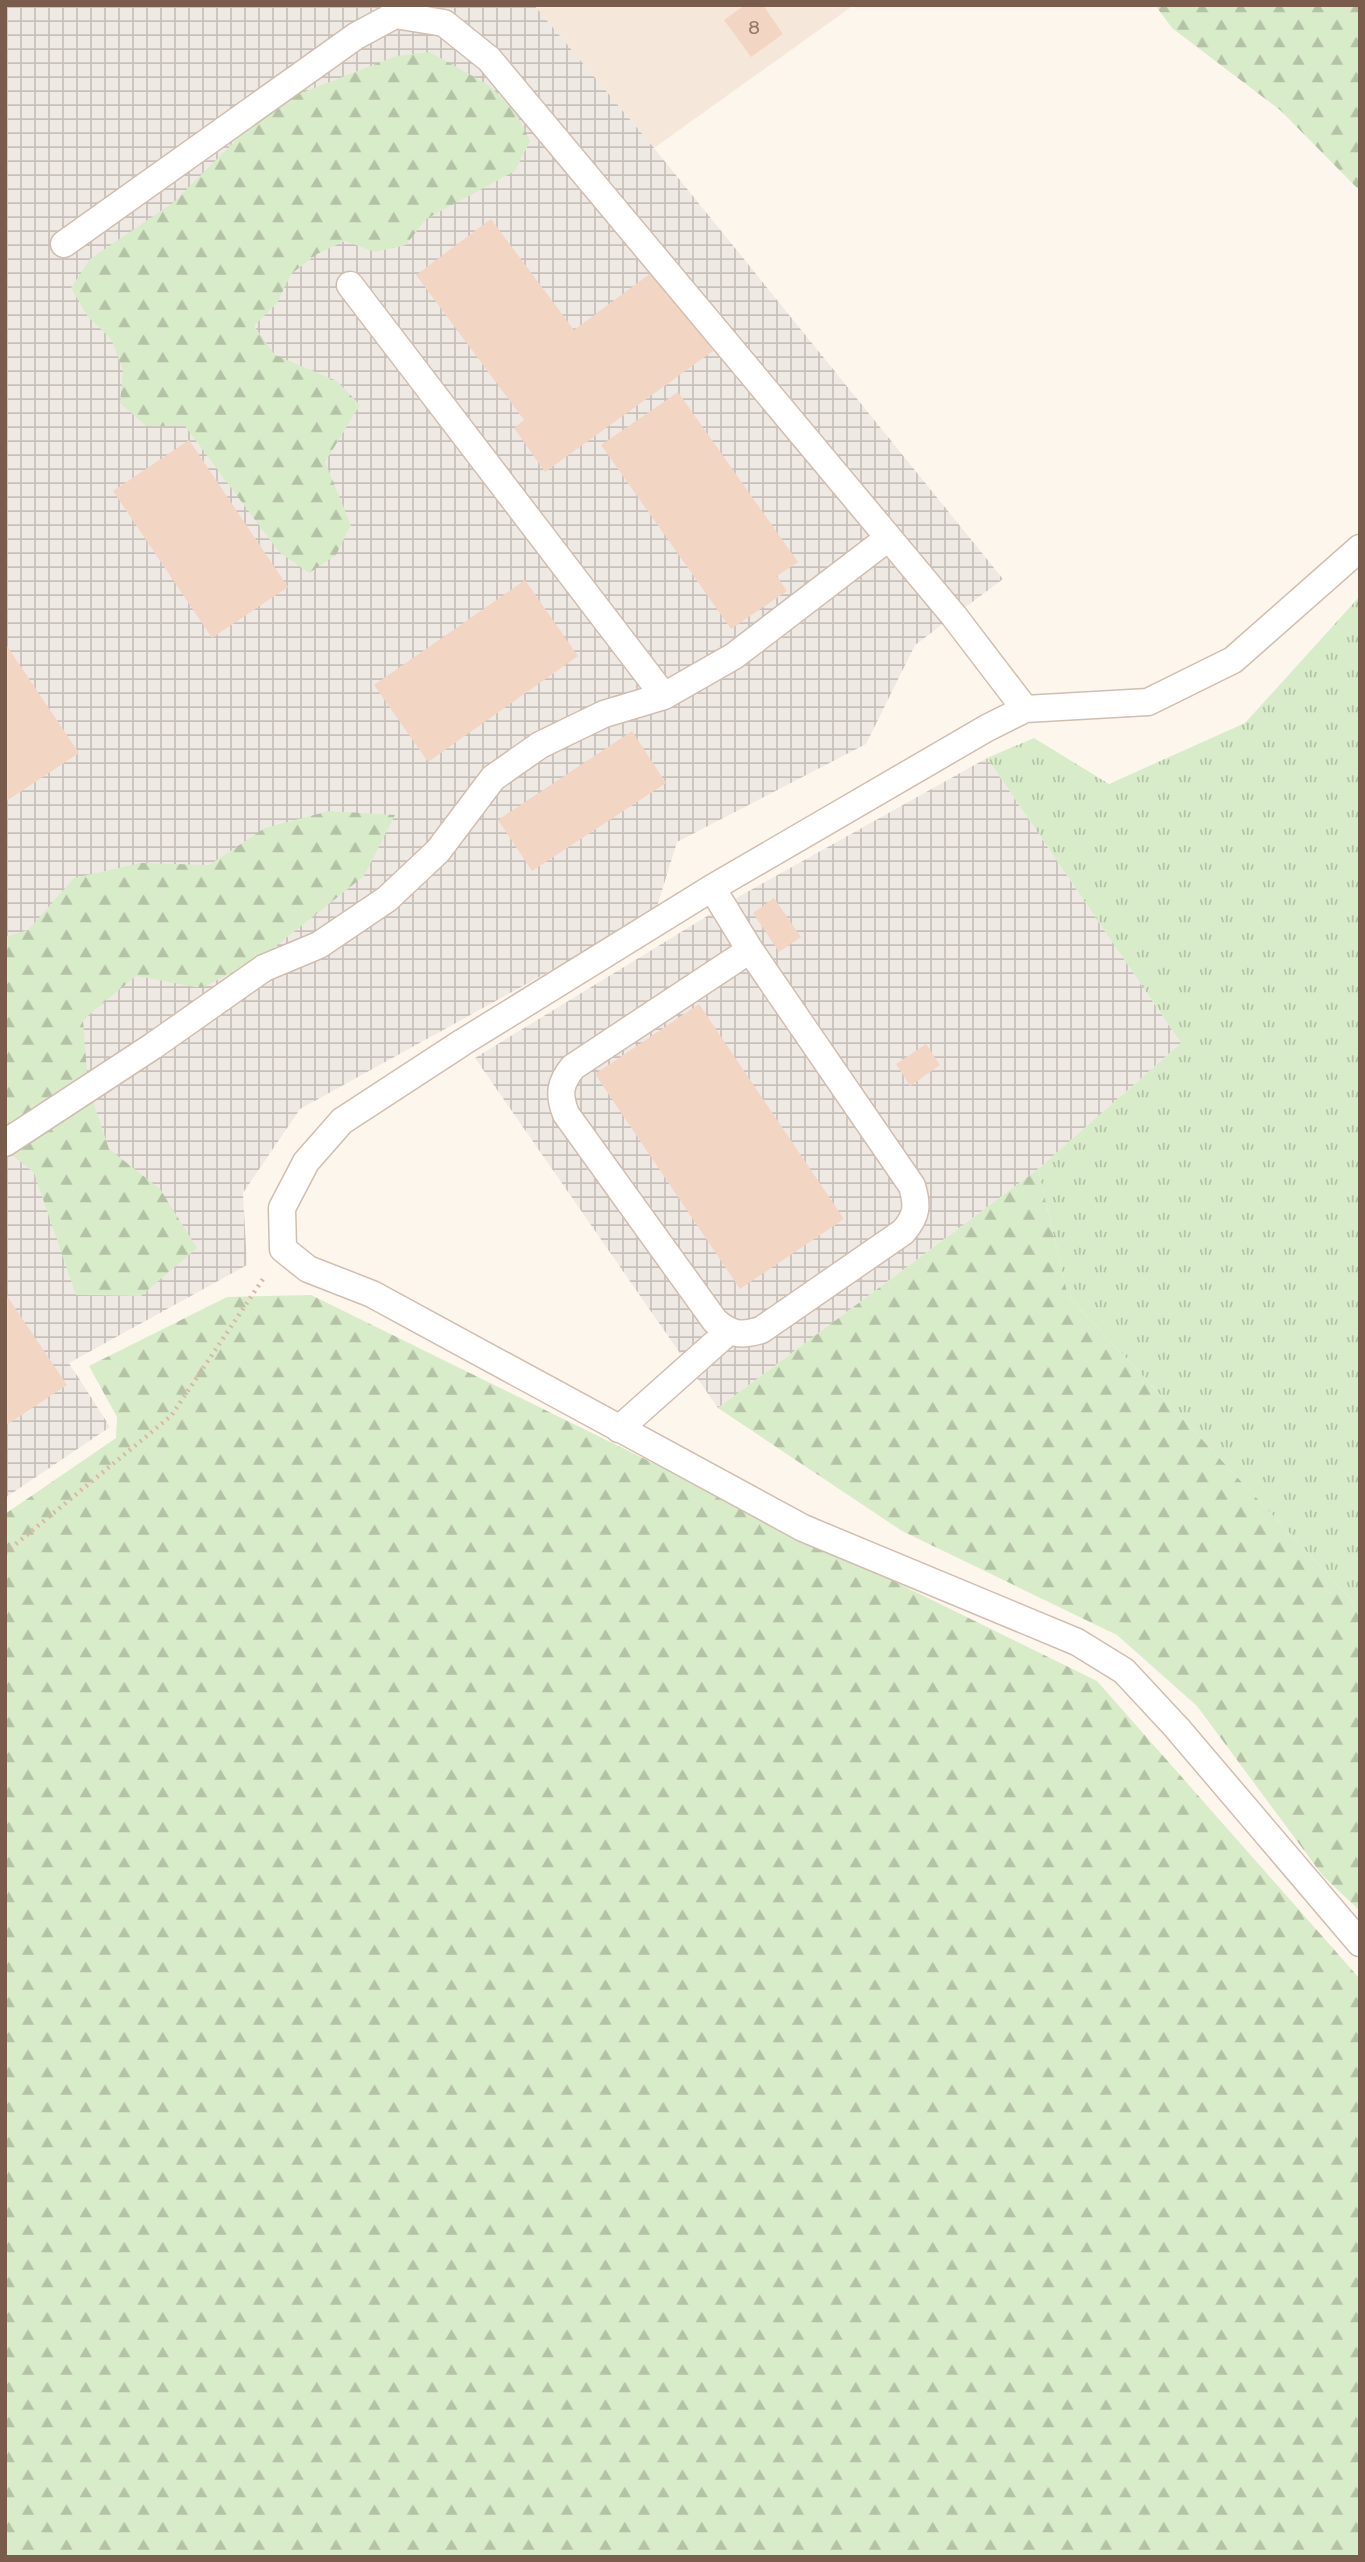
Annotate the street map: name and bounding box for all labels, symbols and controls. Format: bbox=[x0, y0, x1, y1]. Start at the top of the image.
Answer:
house number: 8 bbox=[748, 16, 760, 39]

